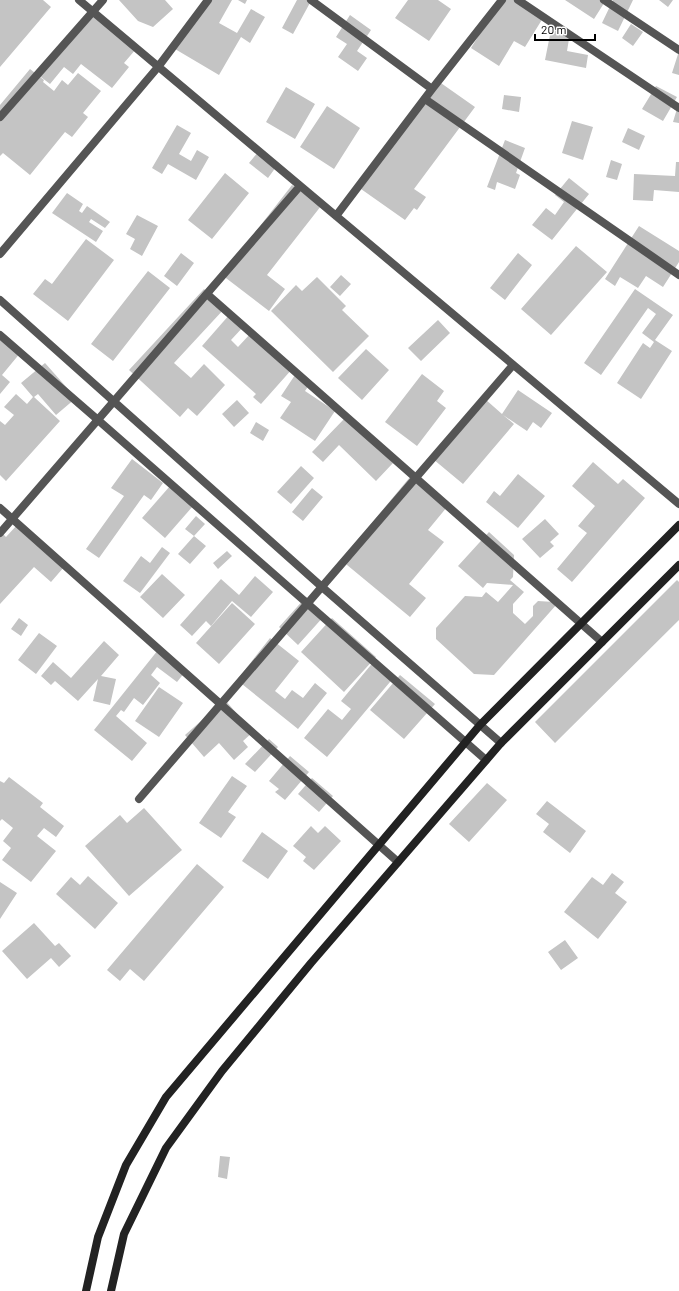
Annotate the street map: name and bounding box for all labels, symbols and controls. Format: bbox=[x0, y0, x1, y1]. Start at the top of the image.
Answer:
scale bar bbox=[535, 16, 595, 42]
text: 20 m bbox=[541, 22, 567, 36]

